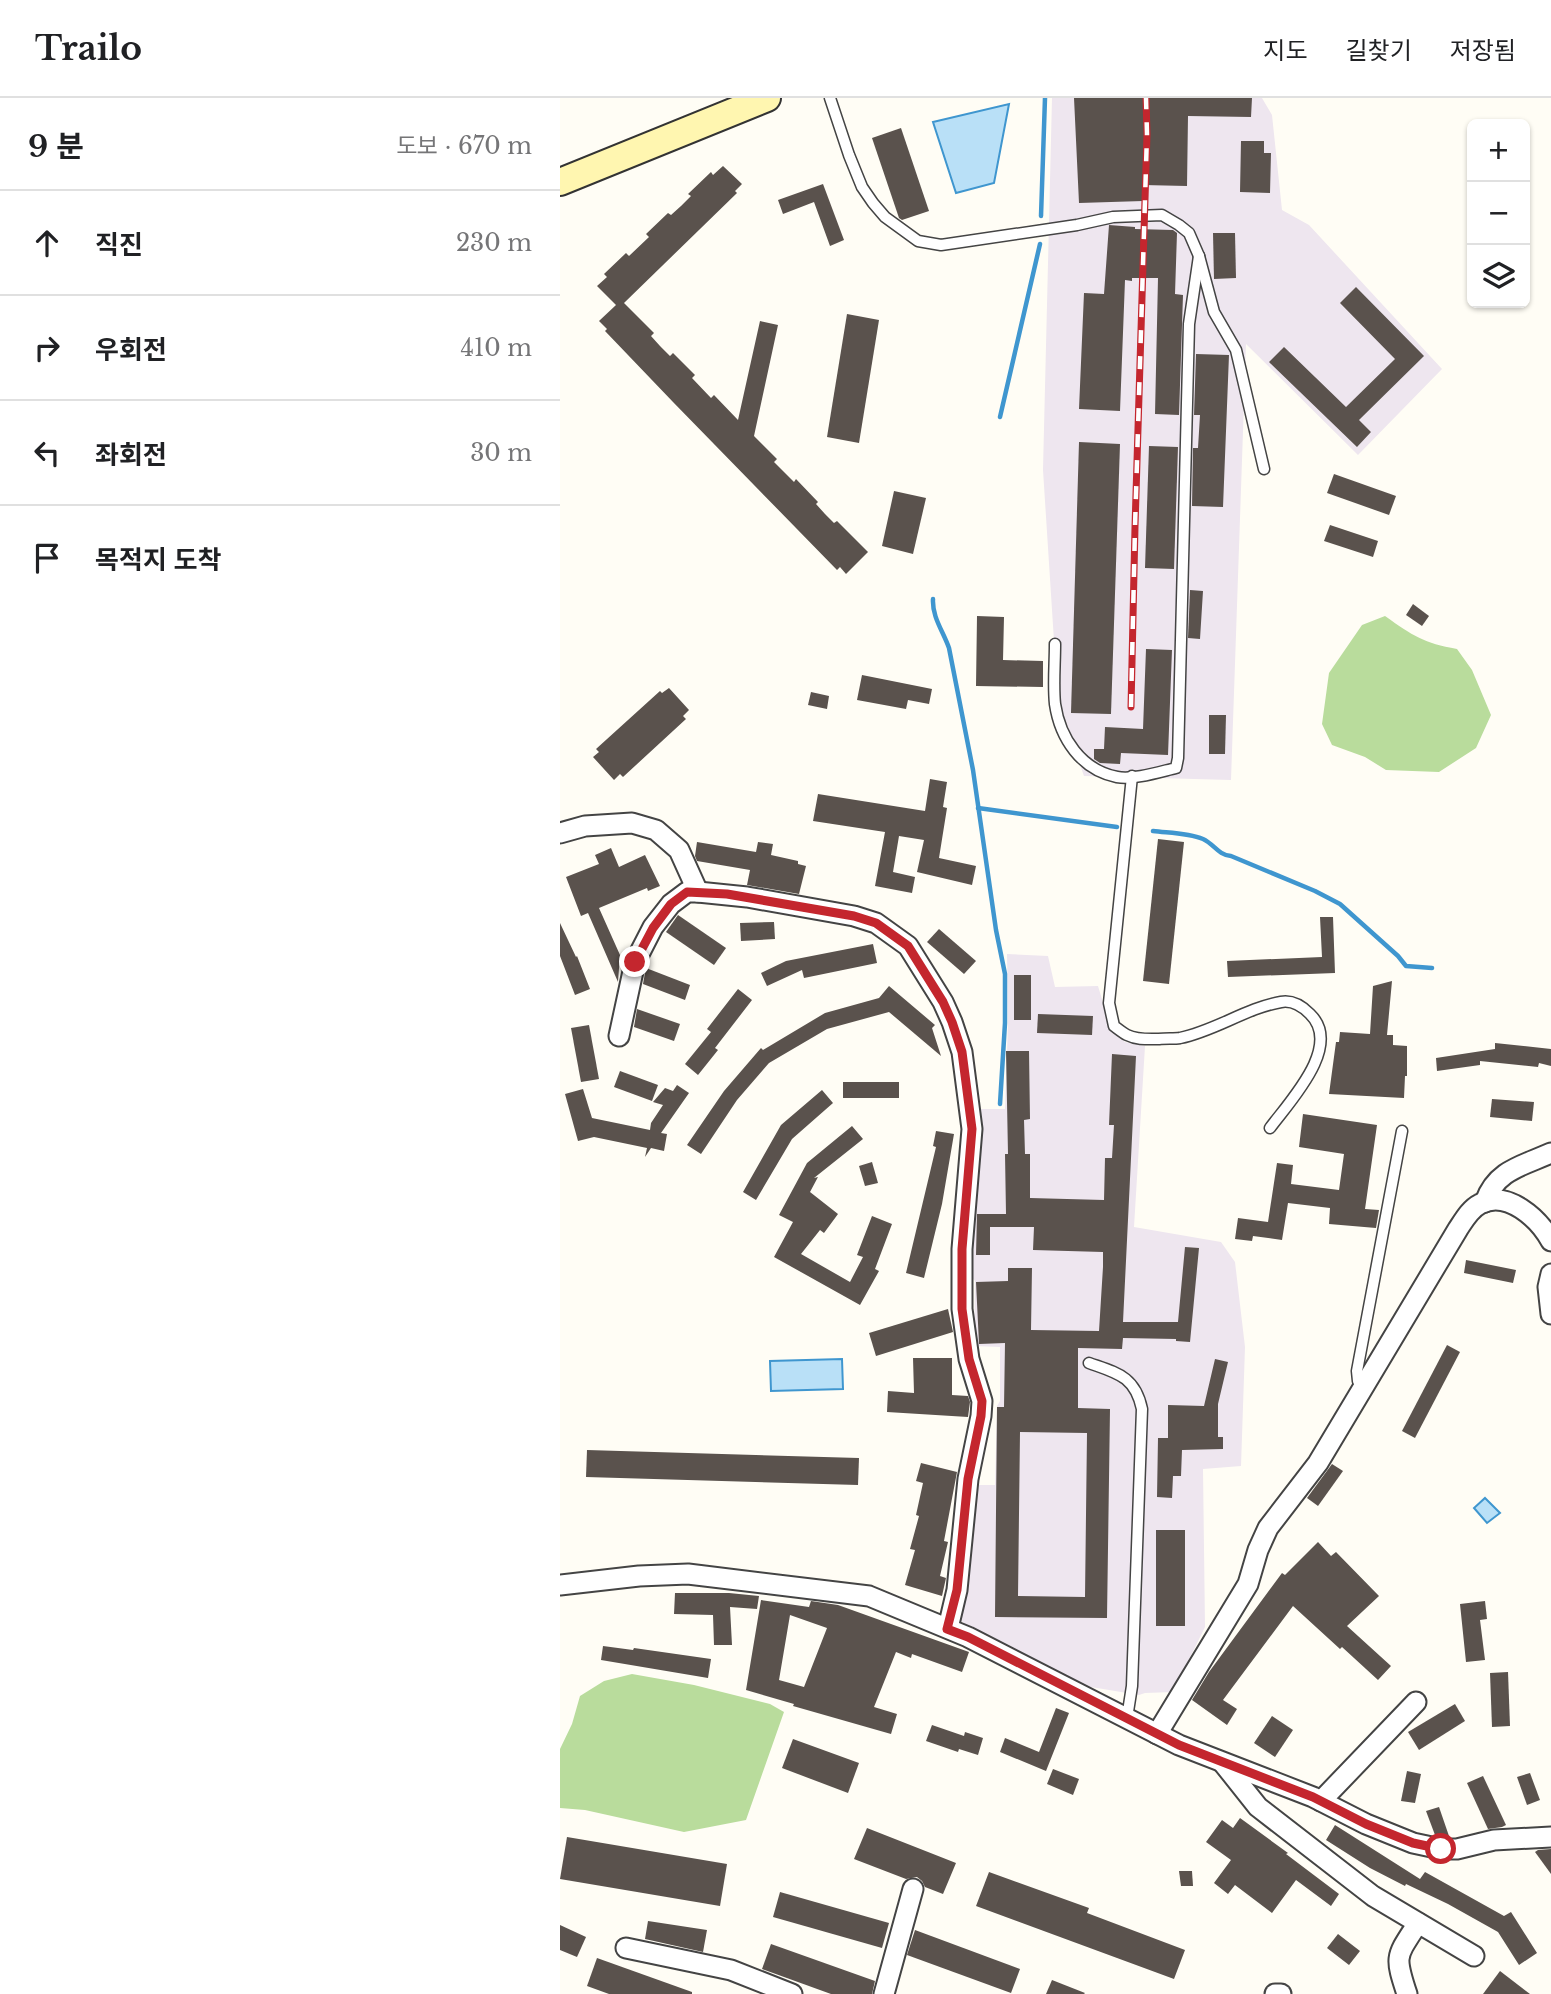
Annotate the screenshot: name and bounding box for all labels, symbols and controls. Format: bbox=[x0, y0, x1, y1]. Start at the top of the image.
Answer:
text: Trailo bbox=[35, 28, 142, 69]
text: 지도 bbox=[1263, 36, 1308, 65]
text: 길찾기 bbox=[1346, 36, 1412, 65]
text: 저장됨 bbox=[1450, 36, 1516, 65]
map controls bbox=[1467, 119, 1530, 308]
button: + bbox=[1467, 119, 1530, 182]
text: 9 분 bbox=[28, 128, 84, 165]
text: 도보 · 670 m bbox=[396, 132, 532, 160]
button: − bbox=[1467, 182, 1530, 245]
icon: ahead bbox=[28, 224, 66, 262]
text: 직진 bbox=[95, 229, 143, 261]
text: 230 m bbox=[456, 229, 532, 257]
button: layers bbox=[1467, 245, 1530, 308]
icon: right bbox=[28, 329, 66, 367]
text: 우회전 bbox=[95, 334, 167, 366]
text: 410 m bbox=[461, 334, 532, 362]
icon: left bbox=[28, 434, 66, 472]
text: 좌회전 bbox=[95, 439, 167, 471]
text: 30 m bbox=[470, 439, 532, 467]
icon: arrive bbox=[28, 539, 66, 577]
text: 목적지 도착 bbox=[95, 544, 222, 576]
route end bbox=[619, 946, 650, 977]
route start bbox=[1425, 1833, 1456, 1864]

